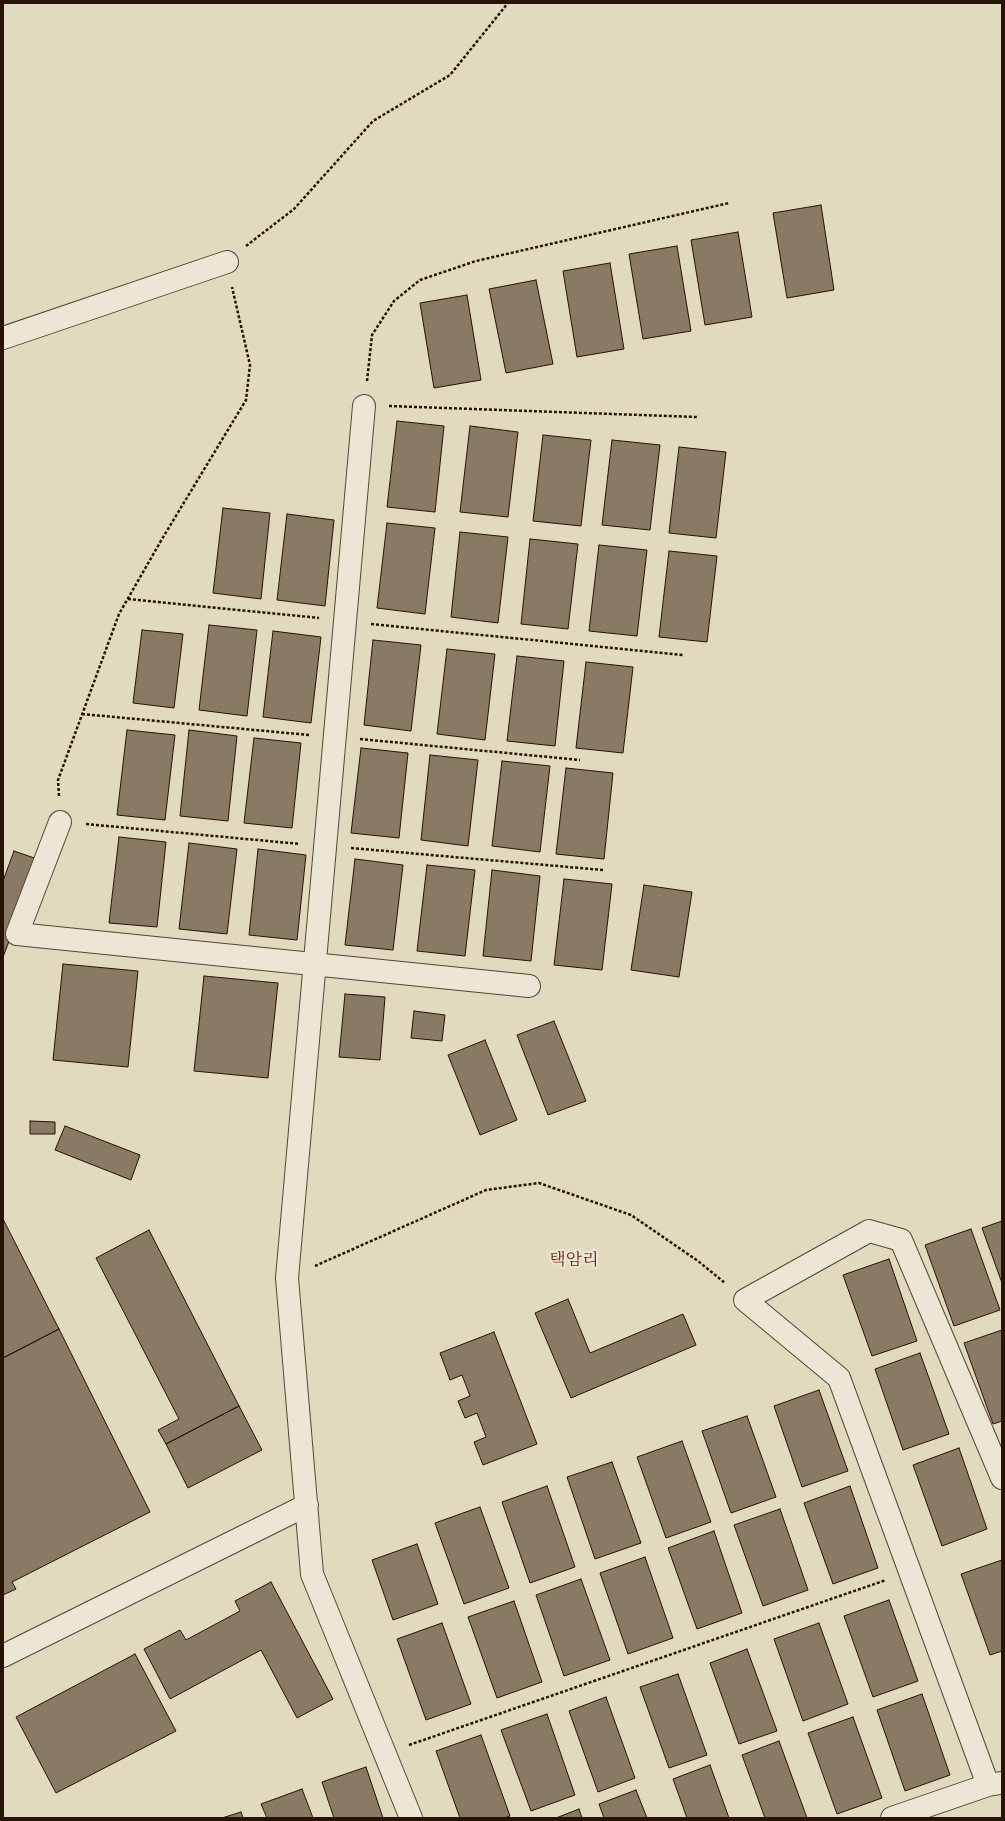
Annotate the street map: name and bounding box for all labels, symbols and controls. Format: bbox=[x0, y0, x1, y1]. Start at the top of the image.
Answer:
district label: 택암리 bbox=[549, 1252, 599, 1272]

